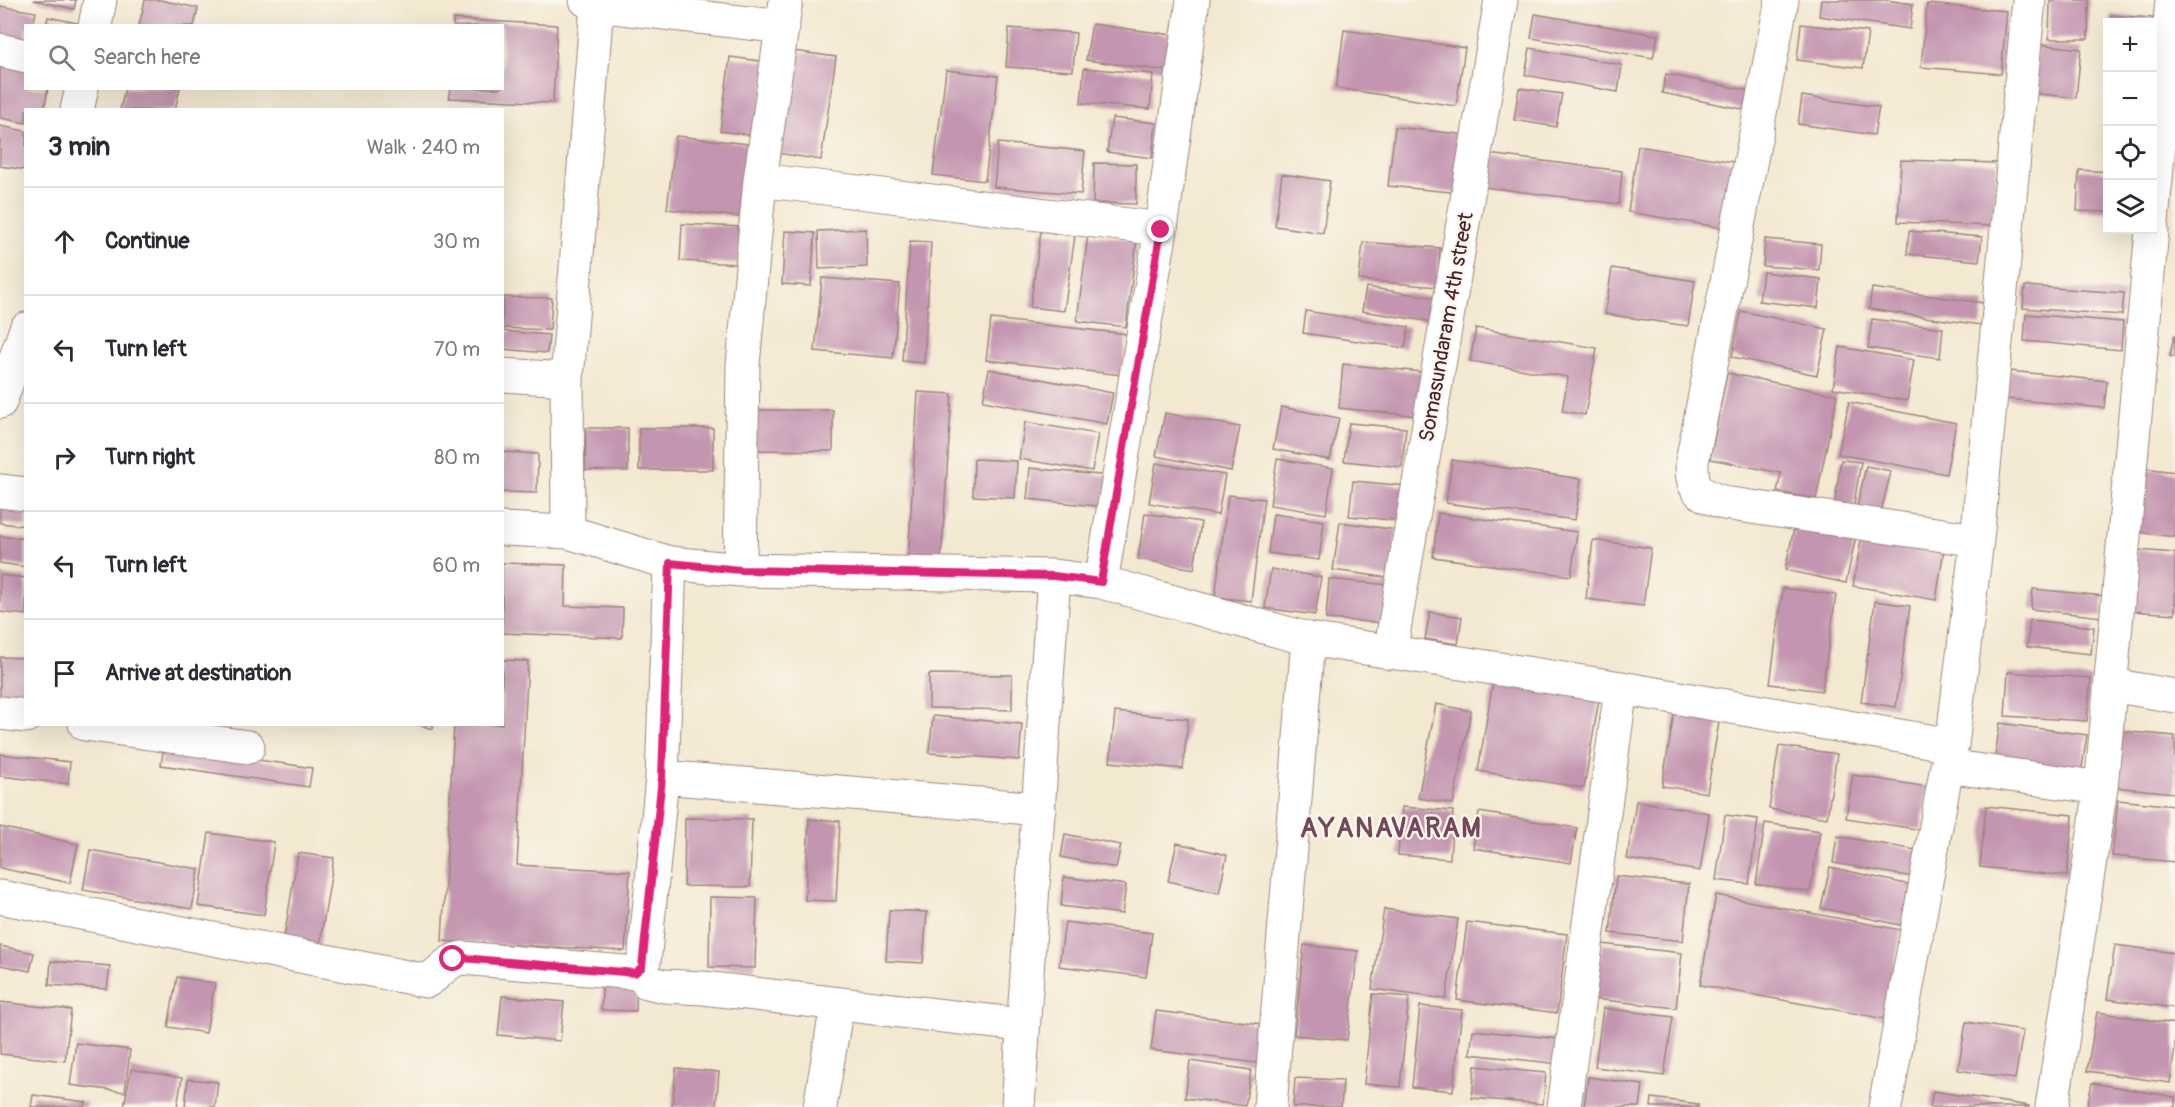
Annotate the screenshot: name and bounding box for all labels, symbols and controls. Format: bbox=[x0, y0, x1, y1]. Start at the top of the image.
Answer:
map controls bbox=[2103, 18, 2157, 234]
button: + bbox=[2103, 18, 2157, 72]
search box bbox=[24, 24, 504, 90]
icon: search bbox=[45, 41, 78, 74]
text: Search here bbox=[93, 43, 200, 71]
button: − bbox=[2103, 72, 2157, 126]
button: locate bbox=[2103, 126, 2157, 180]
text: 3 min bbox=[48, 131, 110, 163]
text: Walk · 240 m bbox=[367, 135, 480, 160]
button: layers bbox=[2103, 180, 2157, 234]
street label: Somasundaram 4th street bbox=[1413, 210, 1480, 444]
route end bbox=[1147, 216, 1173, 242]
icon: ahead bbox=[48, 225, 81, 258]
text: Continue bbox=[105, 227, 189, 255]
text: 30 m bbox=[433, 229, 480, 254]
icon: left bbox=[48, 333, 81, 366]
text: Turn left bbox=[105, 335, 187, 363]
text: 70 m bbox=[434, 337, 480, 362]
icon: right bbox=[48, 441, 81, 474]
text: Turn right bbox=[105, 443, 195, 471]
text: 80 m bbox=[434, 445, 480, 470]
icon: left bbox=[48, 549, 81, 582]
text: Turn left bbox=[105, 551, 187, 579]
text: 60 m bbox=[433, 553, 480, 578]
icon: arrive bbox=[48, 657, 81, 690]
text: Arrive at destination bbox=[105, 659, 291, 687]
district label: AYANAVARAM bbox=[1300, 812, 1482, 845]
route start bbox=[439, 945, 465, 971]

